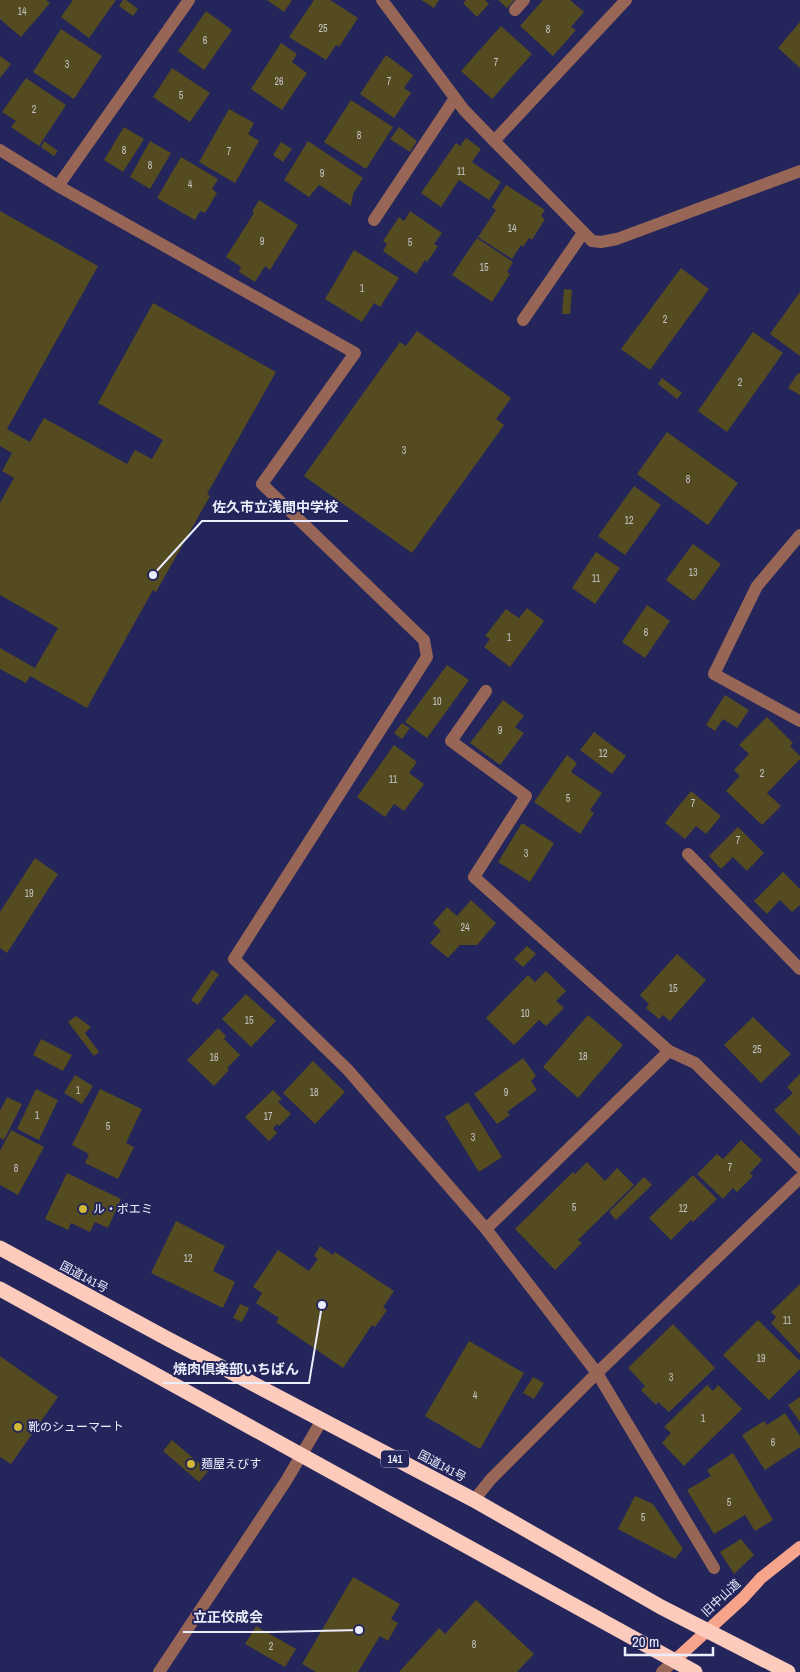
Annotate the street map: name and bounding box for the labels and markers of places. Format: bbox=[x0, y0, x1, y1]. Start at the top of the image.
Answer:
callout: 佐久市立浅間中学校 bbox=[202, 492, 348, 521]
place label: ル・ポエミ bbox=[93, 1201, 153, 1217]
marker: ル・ポエミ bbox=[77, 1203, 89, 1215]
callout: 焼肉倶楽部いちばん bbox=[163, 1354, 309, 1383]
place label: 靴のシューマート bbox=[28, 1419, 124, 1435]
marker: 靴のシューマート bbox=[12, 1421, 24, 1433]
place label: 麺屋えびす bbox=[201, 1456, 261, 1472]
marker: 麺屋えびす bbox=[185, 1458, 197, 1470]
callout: 立正佼成会 bbox=[183, 1603, 273, 1632]

